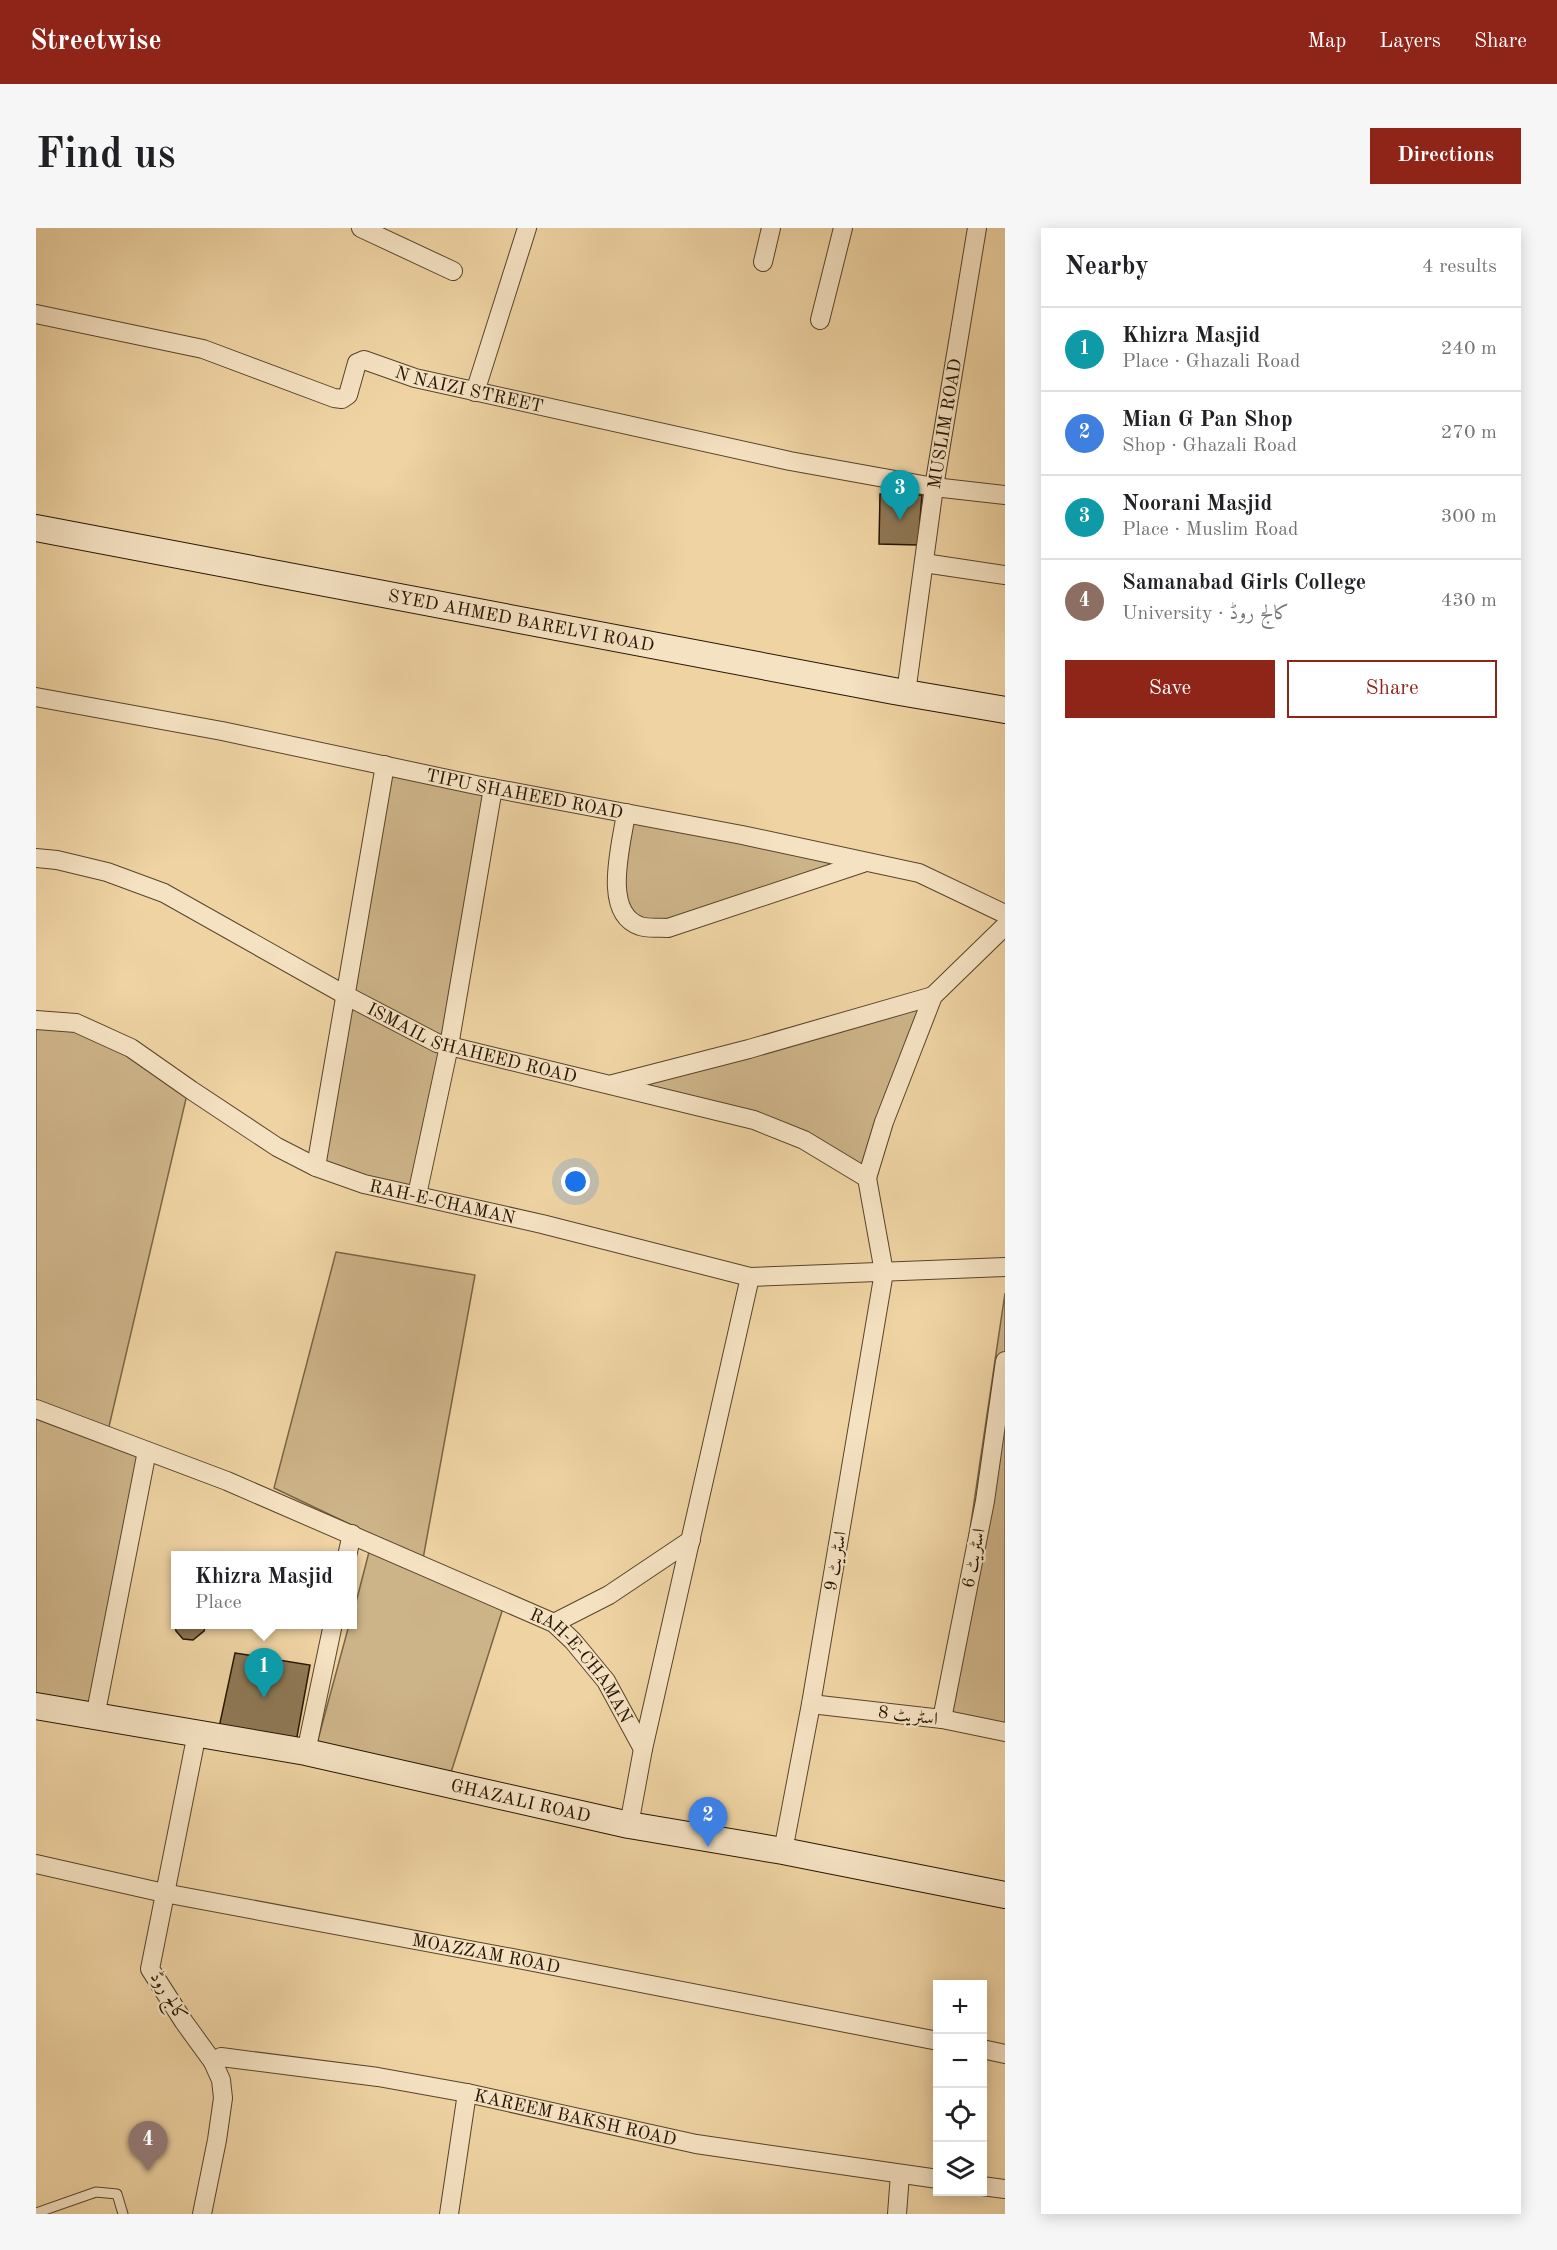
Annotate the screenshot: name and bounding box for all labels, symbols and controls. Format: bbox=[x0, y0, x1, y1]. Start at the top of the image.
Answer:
text: Streetwise bbox=[30, 28, 162, 56]
text: Map bbox=[1307, 31, 1346, 52]
text: Layers bbox=[1379, 31, 1441, 52]
text: Share bbox=[1474, 31, 1527, 52]
button: Directions bbox=[1370, 128, 1521, 184]
text: Find us bbox=[36, 135, 175, 177]
text: Nearby bbox=[1065, 254, 1149, 280]
text: 4 results bbox=[1422, 257, 1497, 277]
text: Khizra Masjid bbox=[1122, 325, 1260, 347]
text: 1 bbox=[1079, 339, 1090, 359]
text: 240 m bbox=[1441, 339, 1497, 359]
text: Place · Ghazali Road bbox=[1122, 352, 1300, 372]
street label: MUSLIM ROAD bbox=[926, 357, 965, 490]
street label: N NAIZI STREET bbox=[392, 364, 545, 416]
text: Mian G Pan Shop bbox=[1122, 409, 1293, 431]
text: 2 bbox=[1079, 423, 1090, 443]
text: 270 m bbox=[1441, 423, 1497, 443]
text: Shop · Ghazali Road bbox=[1122, 436, 1297, 456]
pin: 3 bbox=[880, 470, 920, 520]
text: Noorani Masjid bbox=[1122, 493, 1272, 515]
text: 3 bbox=[1079, 507, 1090, 527]
text: 300 m bbox=[1441, 507, 1497, 527]
text: Place · Muslim Road bbox=[1122, 520, 1299, 540]
text: Samanabad Girls College bbox=[1122, 572, 1366, 594]
street label: SYED AHMED BARELVI ROAD bbox=[387, 587, 656, 655]
text: 4 bbox=[1079, 591, 1090, 611]
text: 430 m bbox=[1441, 591, 1497, 611]
text: University · کالج روڈ bbox=[1122, 604, 1289, 624]
button: Save bbox=[1065, 660, 1275, 718]
button: Share bbox=[1287, 660, 1497, 718]
street label: TIPU SHAHEED ROAD bbox=[424, 767, 624, 822]
street label: ISMAIL SHAHEED ROAD bbox=[364, 1000, 578, 1087]
your location bbox=[561, 1167, 590, 1196]
street label: RAH-E-CHAMAN bbox=[367, 1177, 517, 1228]
street label: اسٹریٹ 6 bbox=[959, 1527, 991, 1590]
street label: اسٹریٹ 9 bbox=[822, 1530, 852, 1593]
popup bbox=[171, 1551, 357, 1629]
text: Khizra Masjid bbox=[195, 1566, 333, 1588]
text: Place bbox=[195, 1593, 242, 1613]
street label: RAH-E-CHAMAN bbox=[527, 1606, 635, 1726]
pin: 1 bbox=[244, 1648, 284, 1698]
street label: اسٹریٹ 8 bbox=[877, 1703, 939, 1731]
street label: GHAZALI ROAD bbox=[449, 1777, 592, 1826]
pin: 2 bbox=[688, 1798, 728, 1847]
street label: MOAZZAM ROAD bbox=[411, 1932, 561, 1977]
street label: کالج روڈ bbox=[141, 1968, 191, 2027]
map controls bbox=[933, 1980, 987, 2196]
button: + bbox=[933, 1980, 987, 2034]
button: − bbox=[933, 2034, 987, 2088]
street label: KAREEM BAKSH ROAD bbox=[472, 2087, 678, 2149]
button: locate bbox=[933, 2088, 987, 2142]
pin: 4 bbox=[128, 2122, 168, 2171]
button: layers bbox=[933, 2142, 987, 2196]

